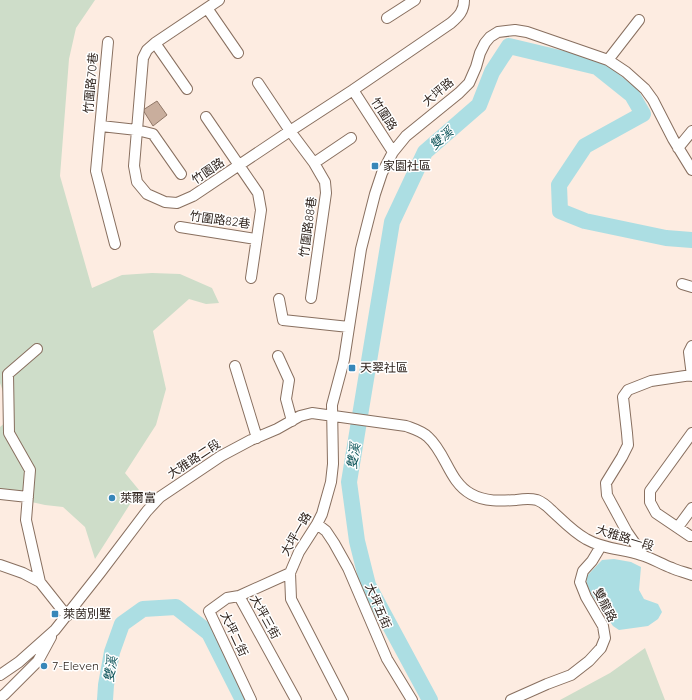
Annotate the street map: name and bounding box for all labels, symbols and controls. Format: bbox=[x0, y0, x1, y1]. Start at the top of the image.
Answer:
street label: 竹圍路70巷 bbox=[80, 52, 101, 114]
street label: 大坪路 bbox=[419, 74, 456, 109]
street label: 竹圍路 bbox=[368, 95, 401, 133]
water label: 雙溪 bbox=[426, 122, 458, 153]
street label: 竹園路 bbox=[189, 154, 227, 187]
place label: 家園社區 bbox=[383, 158, 431, 173]
marker: 家園社區 bbox=[370, 161, 380, 171]
street label: 竹圍路88巷 bbox=[296, 196, 319, 258]
street label: 竹圍路82巷 bbox=[189, 208, 251, 231]
place label: 天翠社區 bbox=[360, 360, 408, 375]
marker: 天翠社區 bbox=[347, 363, 357, 373]
street label: 大雅路二段 bbox=[164, 436, 223, 481]
water label: 雙溪 bbox=[343, 440, 363, 470]
place label: 萊爾富 bbox=[120, 490, 156, 505]
marker: 萊爾富 bbox=[107, 493, 117, 503]
street label: 大坪一路 bbox=[277, 509, 314, 558]
street label: 大雅路一段 bbox=[594, 522, 656, 553]
street label: 大坪五街 bbox=[362, 581, 395, 631]
street label: 雙龍路 bbox=[591, 585, 620, 624]
street label: 大坪三街 bbox=[247, 592, 284, 641]
place label: 萊茵別墅 bbox=[63, 606, 111, 621]
marker: 萊茵別墅 bbox=[50, 609, 60, 619]
street label: 大坪二街 bbox=[218, 609, 251, 659]
water label: 雙溪 bbox=[100, 653, 120, 683]
place label: 7-Eleven bbox=[52, 658, 99, 673]
marker: 7-Eleven bbox=[39, 661, 49, 671]

